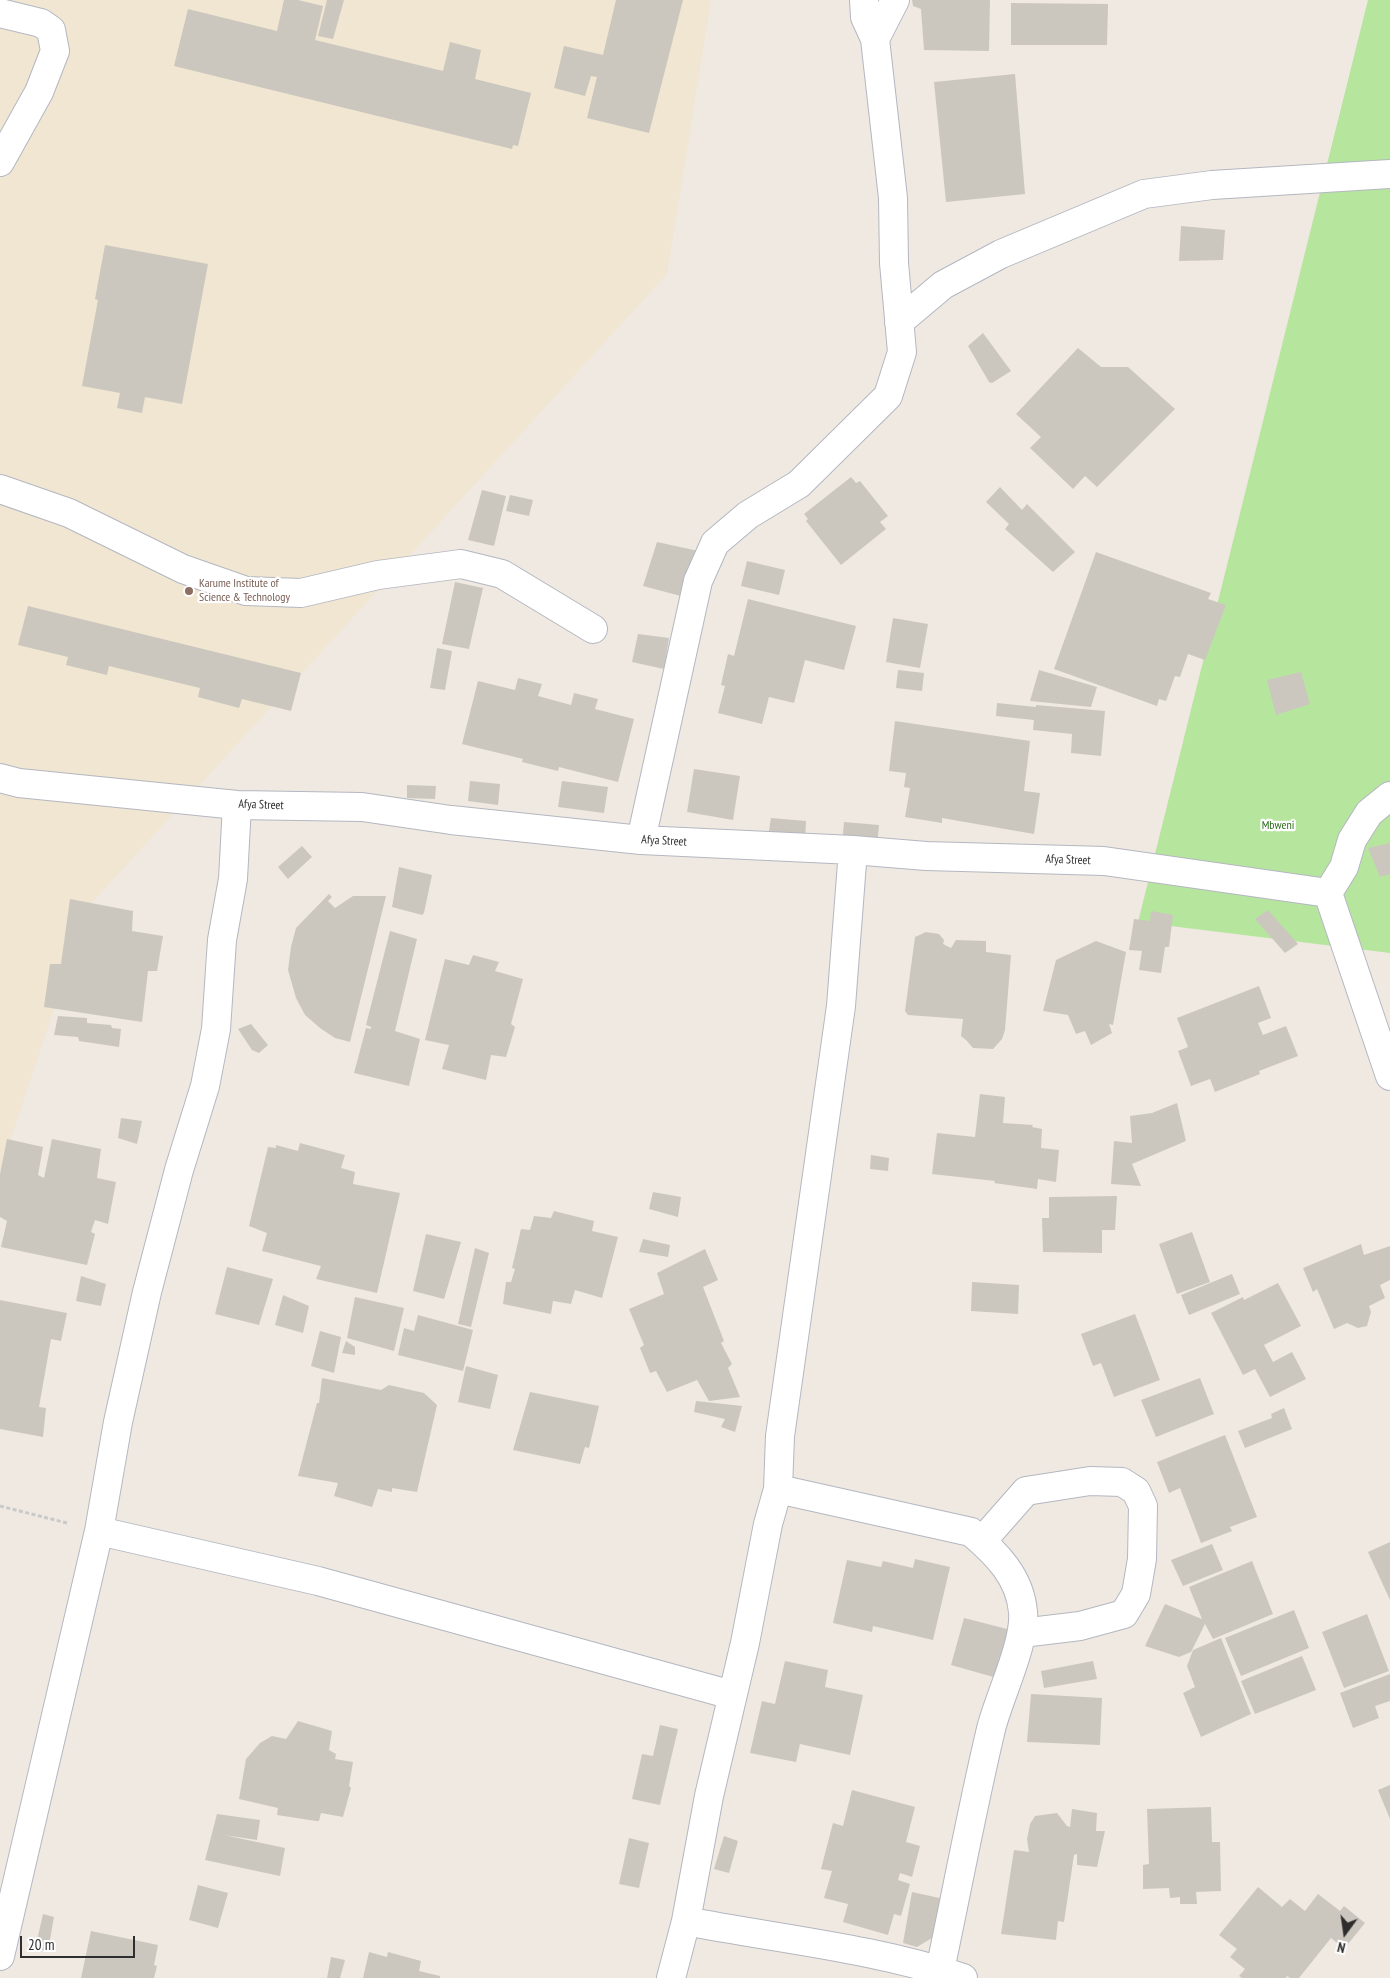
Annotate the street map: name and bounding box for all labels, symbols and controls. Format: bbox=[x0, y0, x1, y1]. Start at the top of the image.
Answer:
place label: Karume Institute of Science & Technology bbox=[199, 577, 290, 605]
marker: Karume Institute of Science & Technology bbox=[183, 585, 195, 597]
street label: Afya Street bbox=[238, 797, 284, 813]
park label: Mbweni bbox=[1262, 819, 1294, 833]
street label: Afya Street bbox=[641, 833, 687, 849]
street label: Afya Street bbox=[1045, 852, 1091, 868]
north arrow bbox=[1320, 1908, 1370, 1958]
scale bar bbox=[22, 1926, 138, 1958]
text: 20 m bbox=[28, 1935, 54, 1954]
text: N bbox=[1336, 1938, 1347, 1957]

